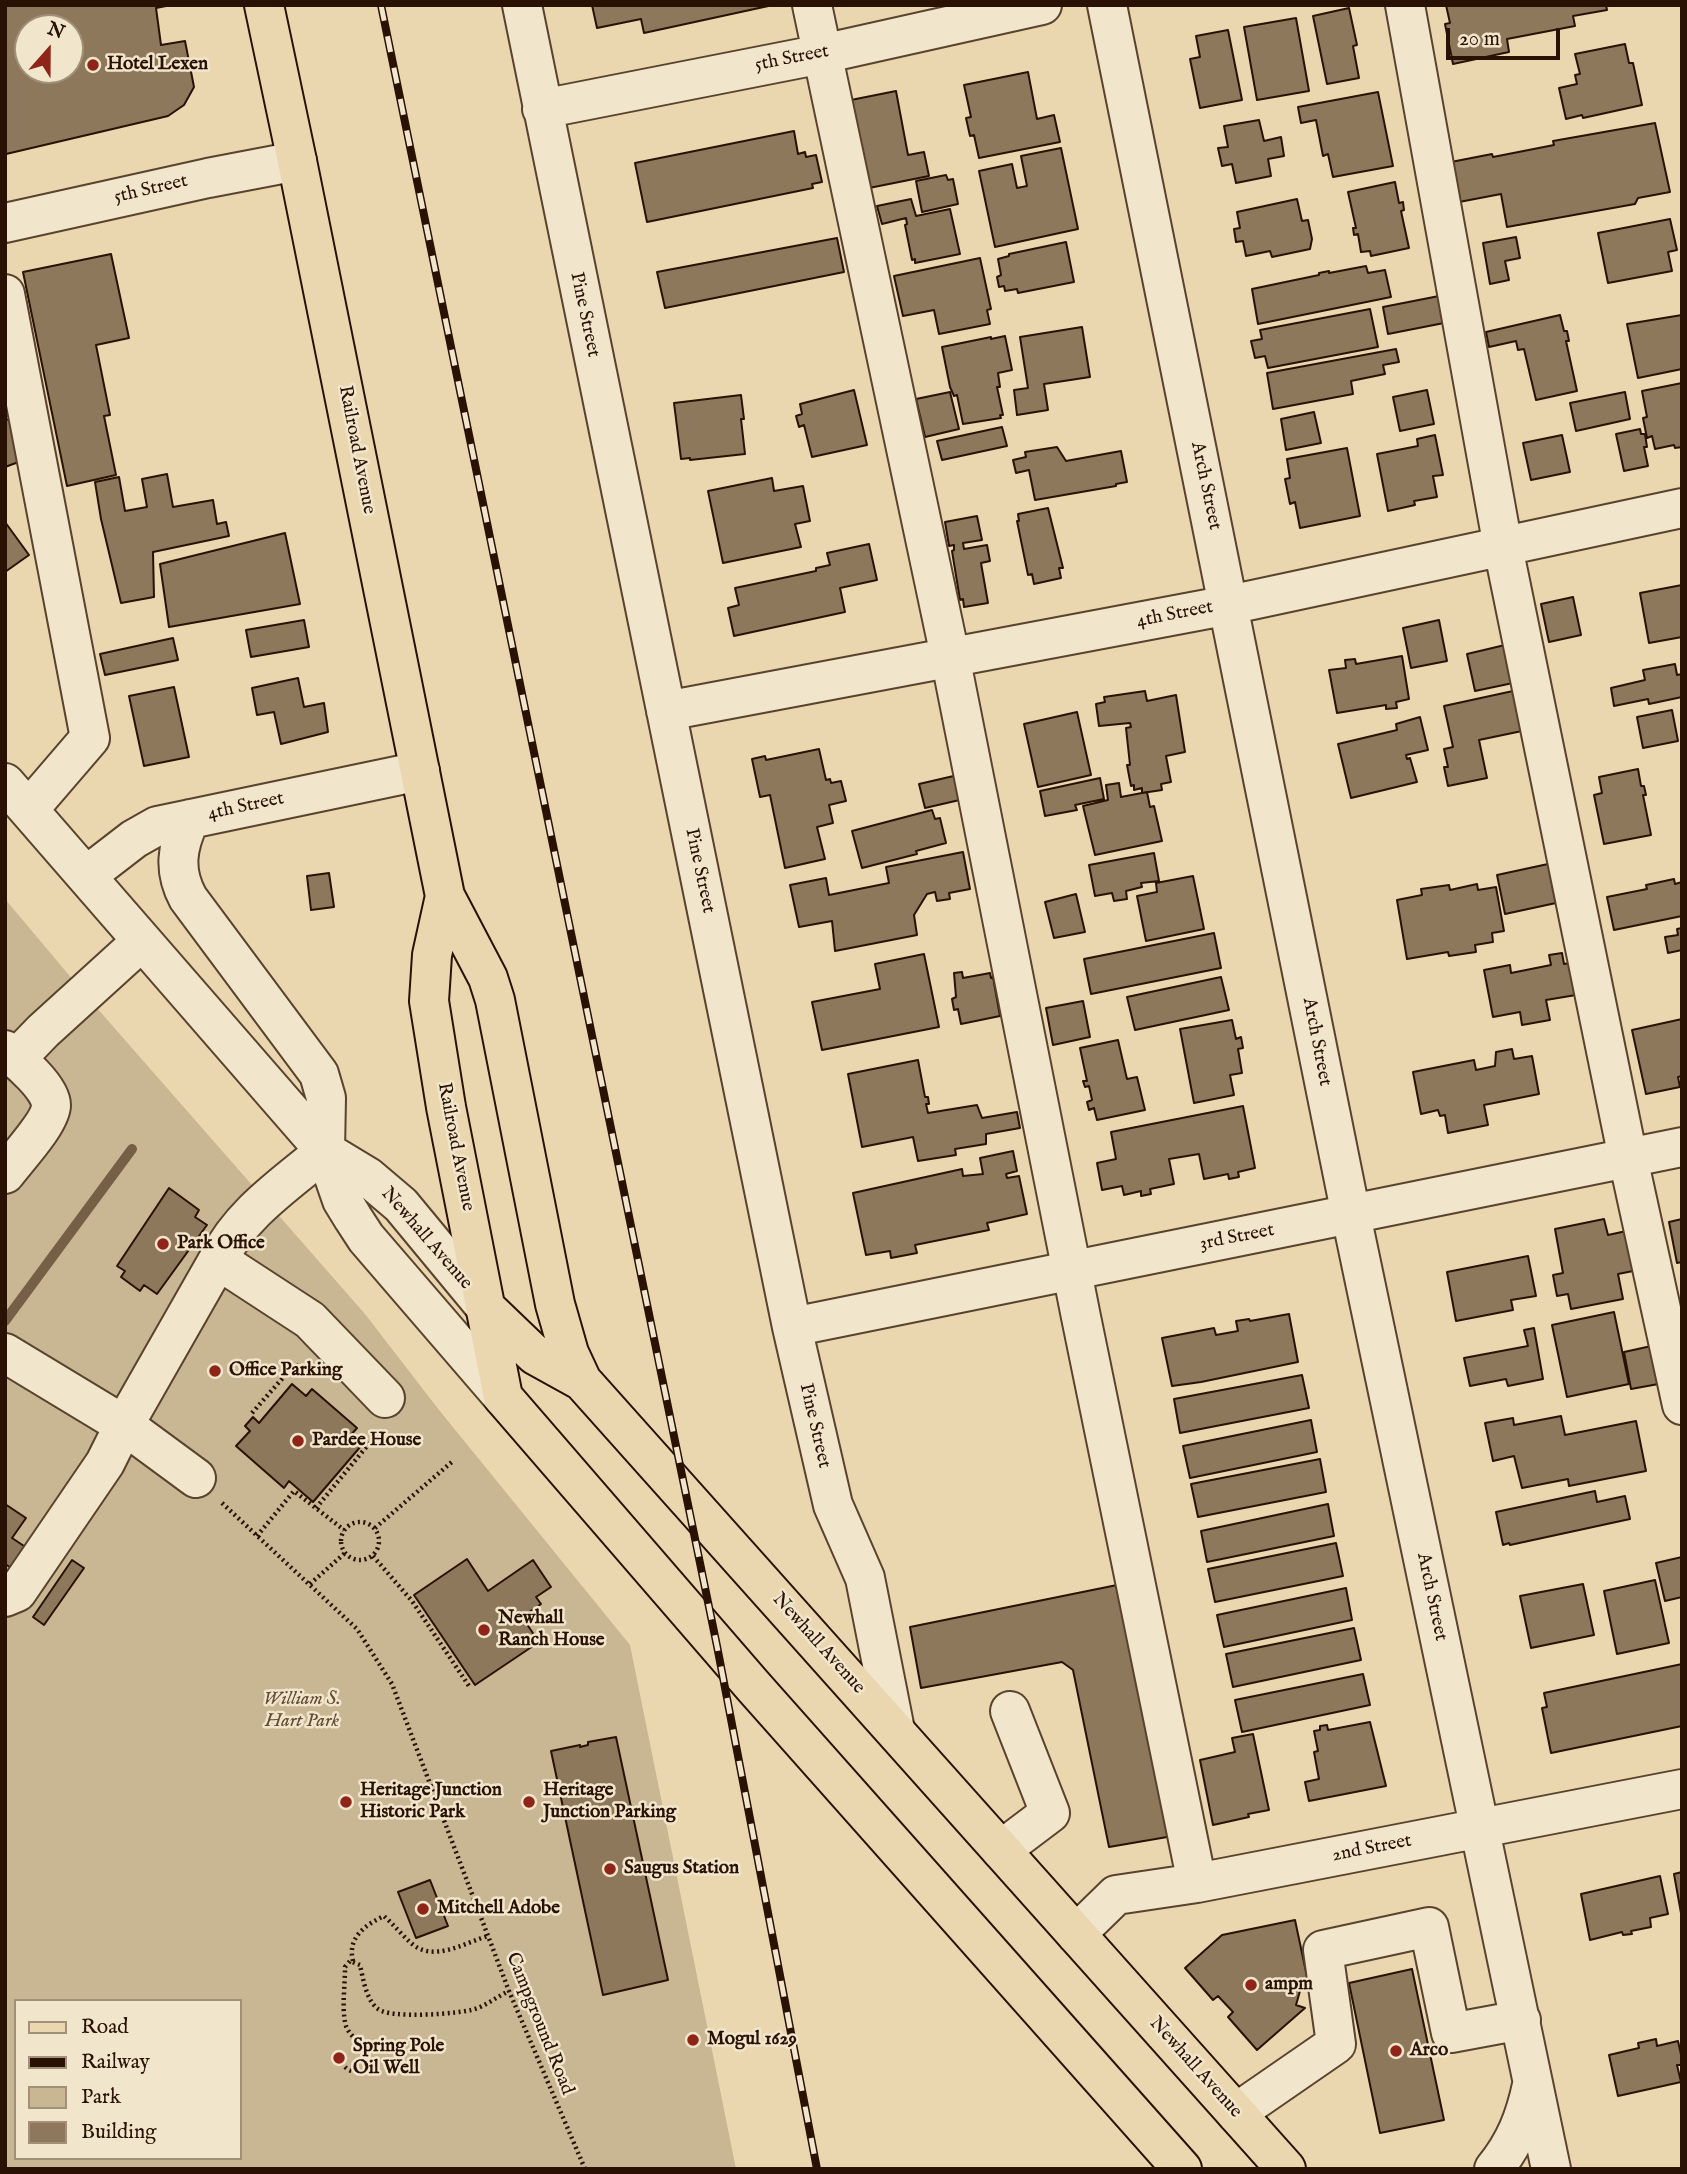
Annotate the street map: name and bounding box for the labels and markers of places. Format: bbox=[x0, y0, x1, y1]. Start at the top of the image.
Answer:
place label: Hotel Lexen bbox=[107, 54, 208, 76]
marker: Hotel Lexen bbox=[85, 57, 101, 73]
place label: Park Office bbox=[177, 1233, 265, 1255]
marker: Park Office bbox=[155, 1236, 171, 1252]
place label: Office Parking bbox=[229, 1360, 342, 1382]
marker: Office Parking bbox=[207, 1363, 223, 1379]
place label: Pardee House bbox=[312, 1430, 421, 1452]
marker: Pardee House bbox=[290, 1433, 306, 1449]
place label: Newhall Ranch House bbox=[498, 1608, 605, 1652]
marker: Newhall Ranch House bbox=[476, 1622, 492, 1638]
place label: Heritage Junction Historic Park bbox=[360, 1780, 502, 1824]
place label: Heritage Junction Parking bbox=[543, 1780, 676, 1824]
marker: Heritage Junction Historic Park bbox=[338, 1794, 354, 1810]
marker: Heritage Junction Parking bbox=[521, 1794, 537, 1810]
place label: Saugus Station bbox=[624, 1858, 739, 1880]
marker: Saugus Station bbox=[602, 1861, 618, 1877]
place label: Mitchell Adobe bbox=[437, 1898, 560, 1920]
marker: Mitchell Adobe bbox=[415, 1901, 431, 1917]
place label: ampm bbox=[1265, 1974, 1313, 1996]
marker: ampm bbox=[1243, 1977, 1259, 1993]
place label: Mogul 1629 bbox=[707, 2029, 797, 2051]
marker: Mogul 1629 bbox=[685, 2032, 701, 2048]
place label: Spring Pole Oil Well bbox=[353, 2036, 444, 2080]
place label: Arco bbox=[1410, 2040, 1448, 2062]
marker: Arco bbox=[1388, 2043, 1404, 2059]
marker: Spring Pole Oil Well bbox=[331, 2050, 347, 2066]

